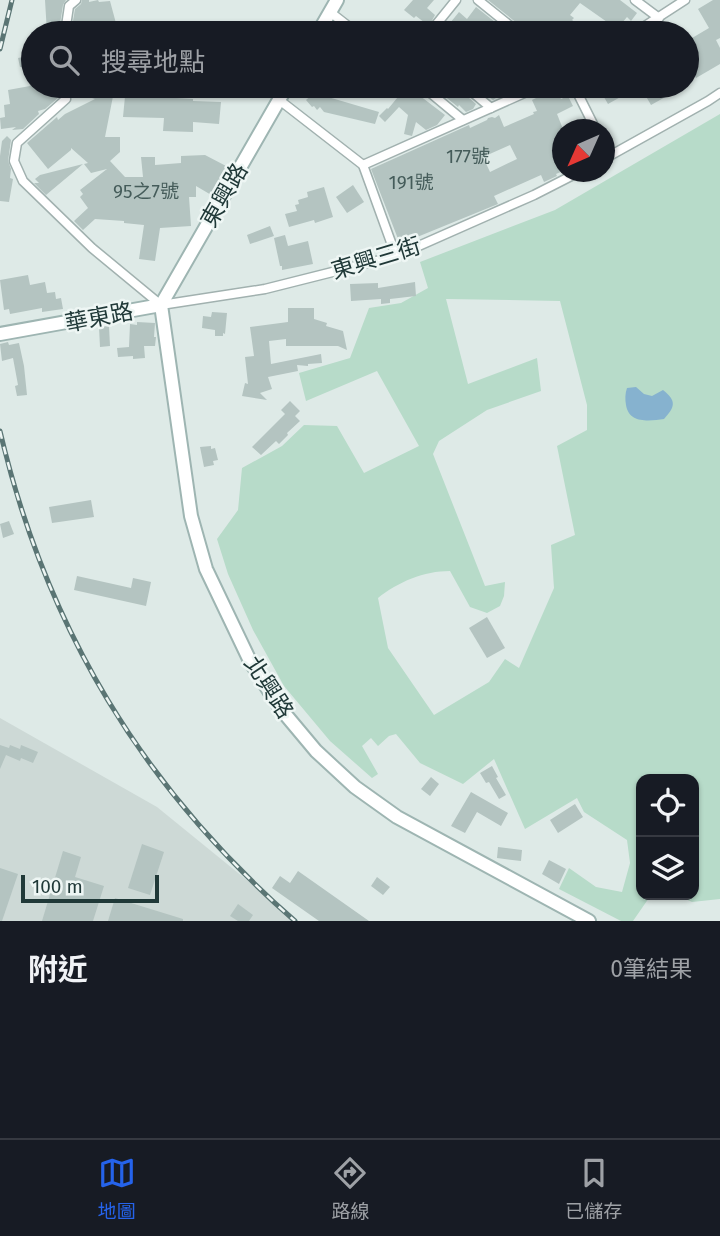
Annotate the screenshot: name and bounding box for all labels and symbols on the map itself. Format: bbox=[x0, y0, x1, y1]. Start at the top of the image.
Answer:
north arrow bbox=[552, 119, 615, 182]
house number: 177號 bbox=[446, 145, 490, 168]
street label: 東興路 bbox=[195, 158, 253, 232]
house number: 191號 bbox=[388, 171, 434, 194]
house number: 95之7號 bbox=[113, 180, 179, 203]
street label: 東興三街 bbox=[328, 231, 424, 285]
street label: 華東路 bbox=[62, 297, 136, 337]
street label: 北興路 bbox=[238, 650, 300, 724]
scale bar bbox=[21, 872, 159, 904]

